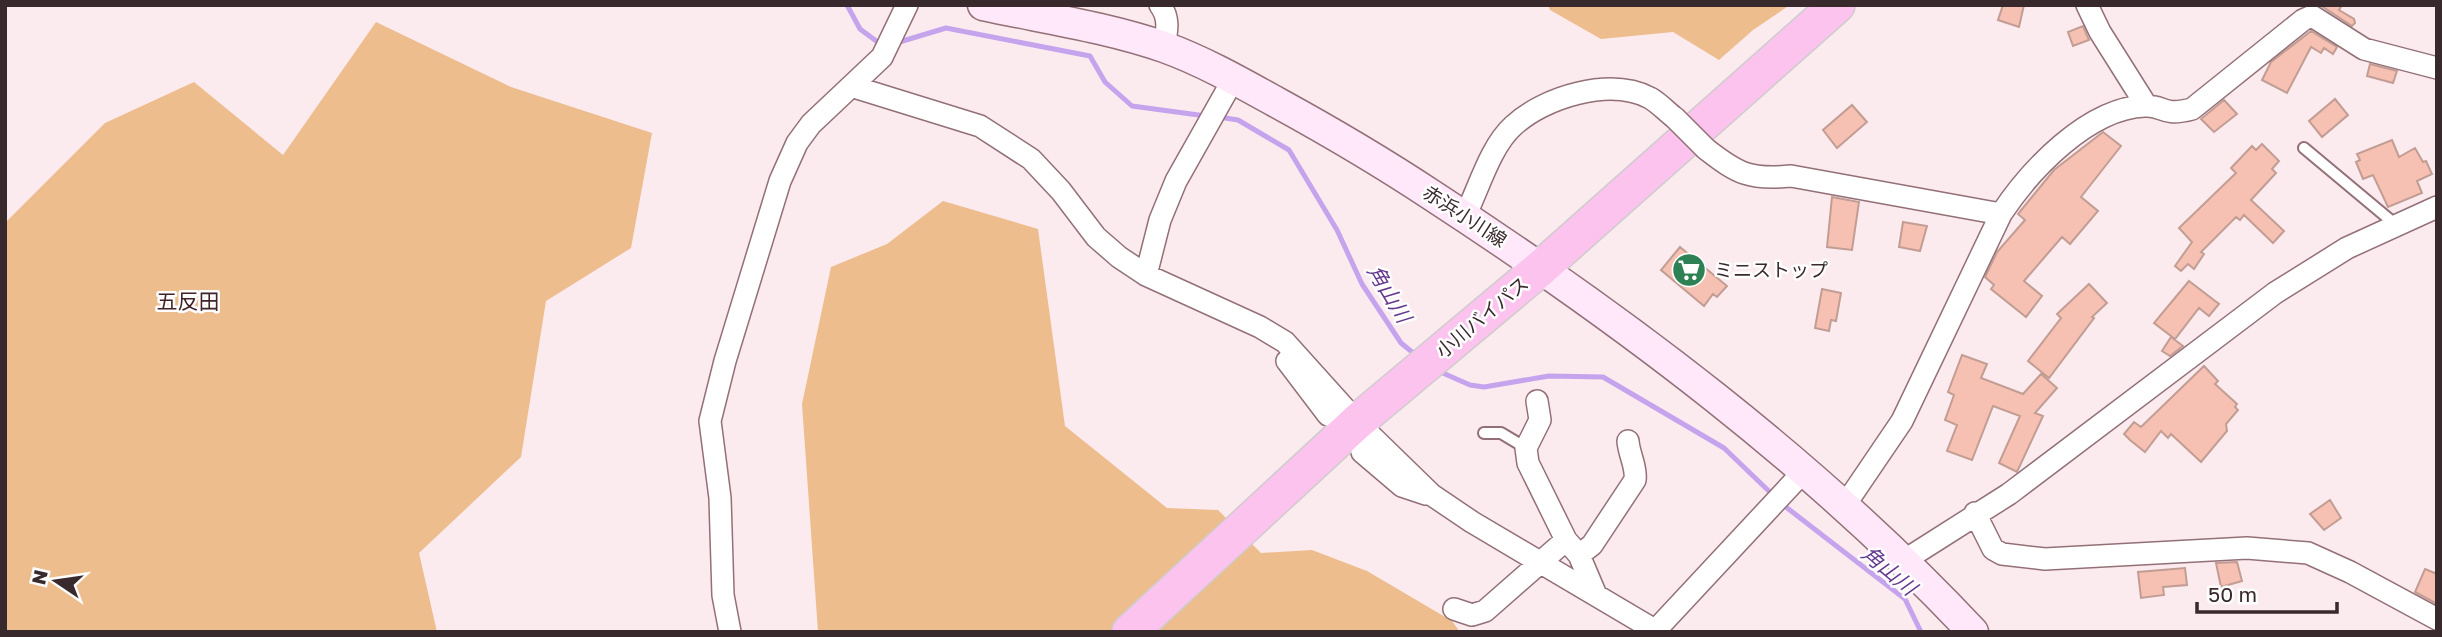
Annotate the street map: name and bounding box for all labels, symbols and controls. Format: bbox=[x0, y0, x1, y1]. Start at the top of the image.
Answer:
street label: 赤浜小川線 bbox=[1419, 180, 1511, 251]
supermarket icon: ミニストップ bbox=[1670, 251, 1708, 289]
place label: ミニストップ bbox=[1714, 258, 1828, 281]
water label: 角山川 bbox=[1362, 260, 1418, 329]
street label: 小川バイパス bbox=[1431, 271, 1533, 362]
district label: 五反田 bbox=[157, 288, 220, 314]
water label: 角山川 bbox=[1857, 540, 1924, 602]
north arrow bbox=[21, 546, 91, 616]
text: N bbox=[26, 567, 52, 587]
scale bar bbox=[2197, 570, 2337, 614]
text: 50 m bbox=[2208, 581, 2257, 607]

